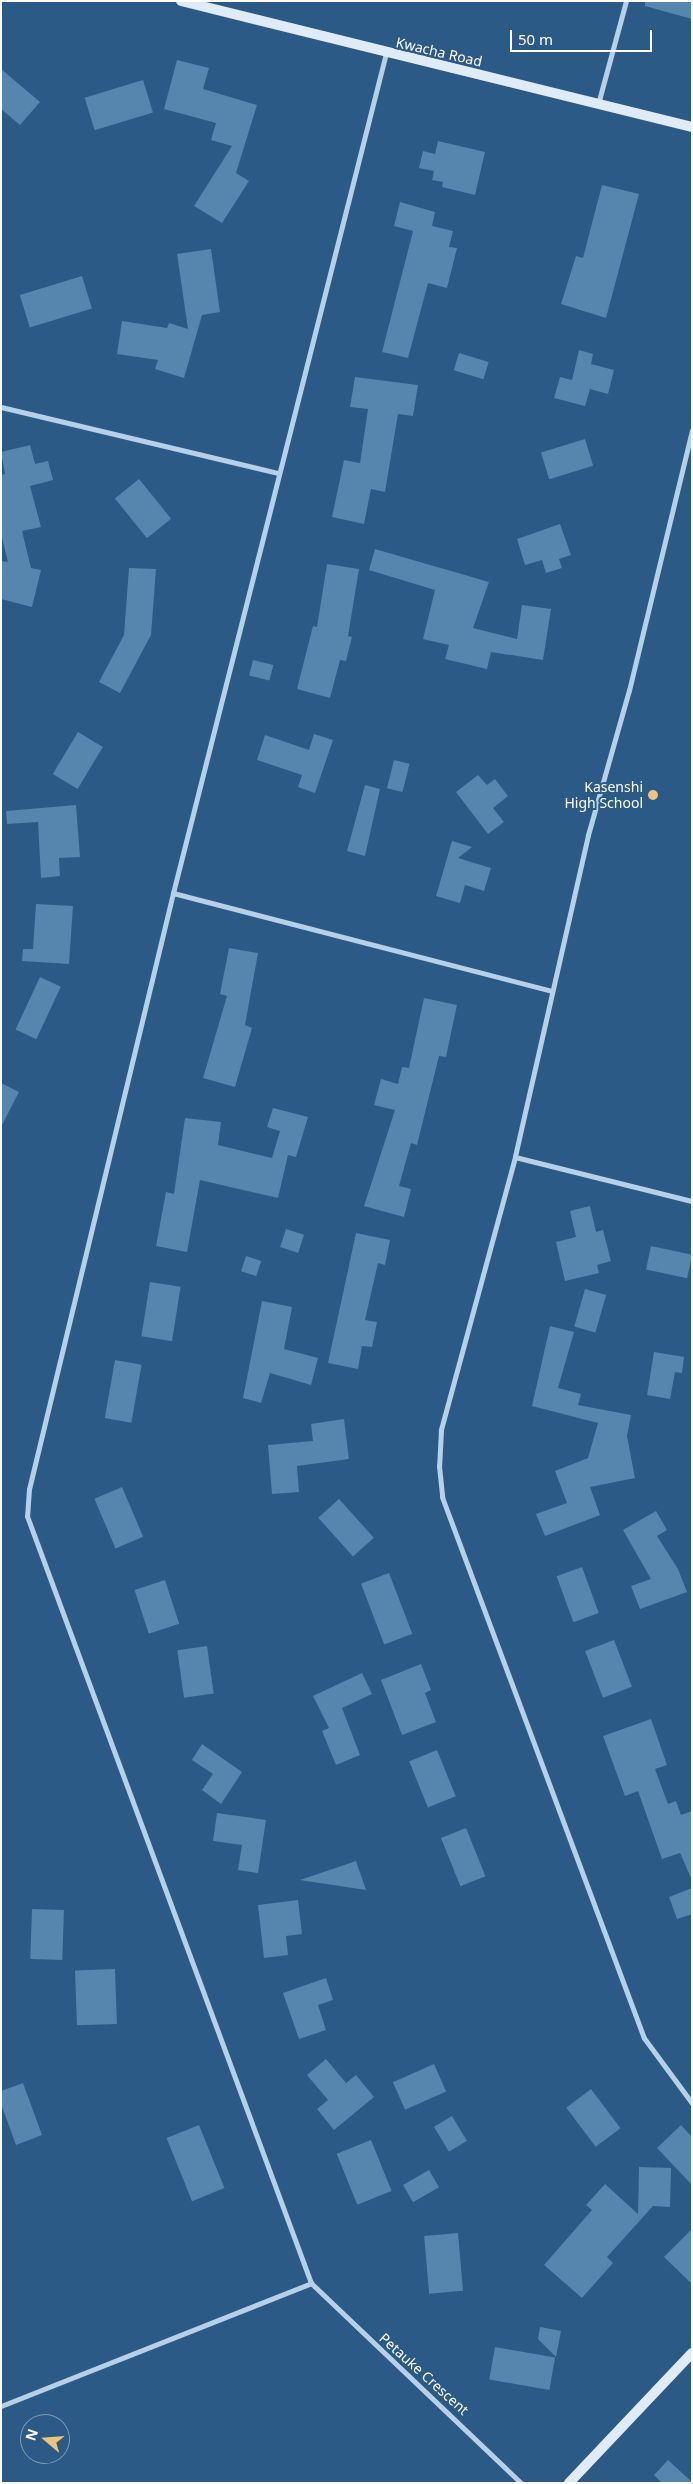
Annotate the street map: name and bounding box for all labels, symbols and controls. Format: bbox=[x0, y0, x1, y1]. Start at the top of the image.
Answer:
scale bar bbox=[513, 20, 656, 52]
text: 50 m bbox=[518, 29, 553, 49]
street label: Kwacha Road bbox=[394, 34, 484, 70]
place label: Kasenshi High School bbox=[565, 779, 643, 812]
marker: Kasenshi High School bbox=[647, 789, 659, 801]
street label: Petauke Crescent bbox=[376, 2330, 472, 2418]
north arrow bbox=[20, 2414, 70, 2464]
text: N bbox=[20, 2426, 42, 2443]

